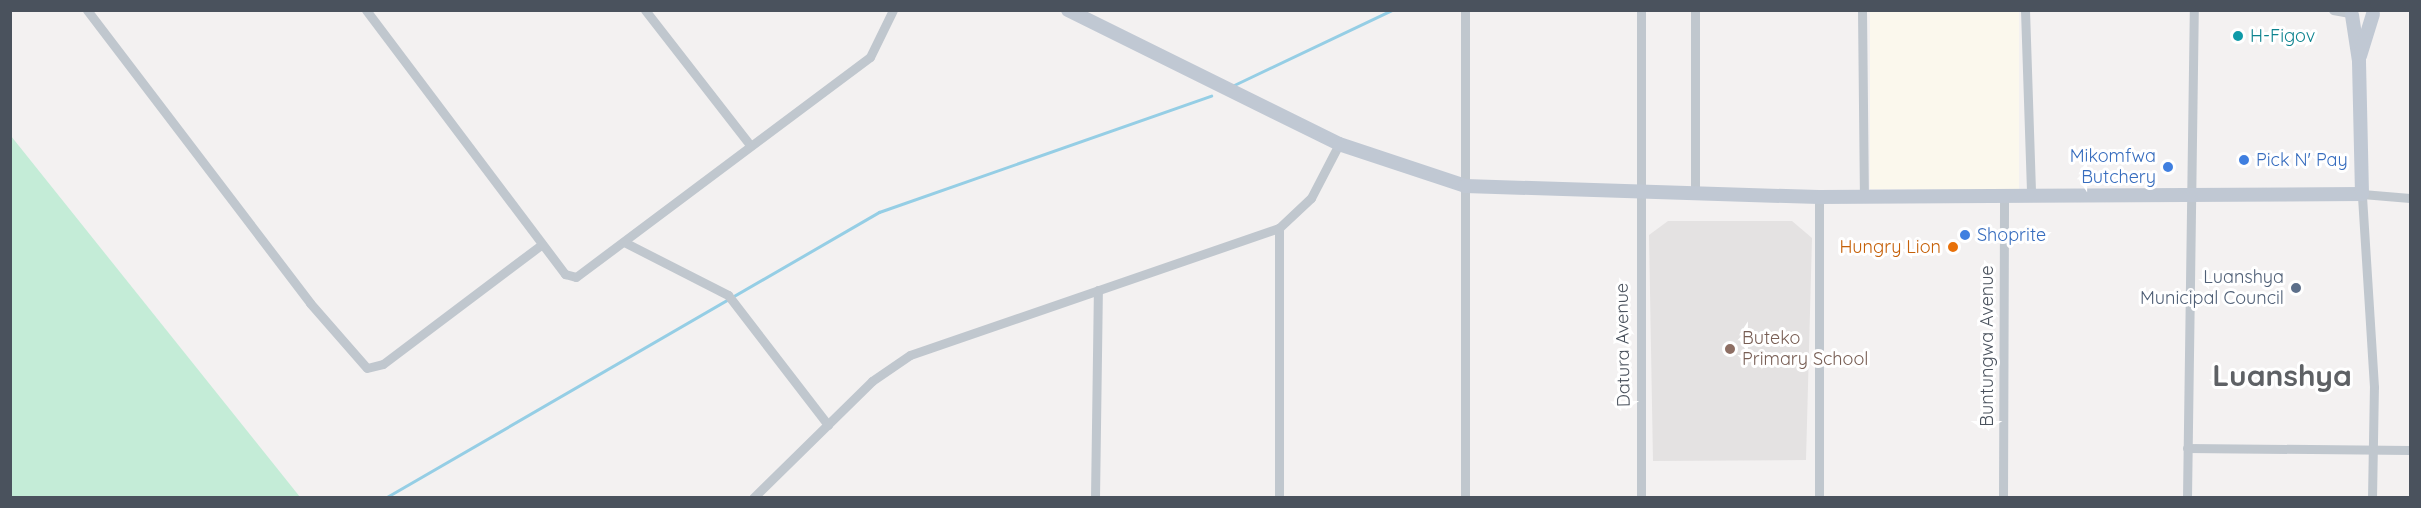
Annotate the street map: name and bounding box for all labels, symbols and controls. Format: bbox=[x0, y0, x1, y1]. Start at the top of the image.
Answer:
place label: H-Figov bbox=[2250, 25, 2315, 47]
marker: H-Figov bbox=[2231, 29, 2245, 43]
place label: Mikomfwa Butchery bbox=[2070, 146, 2156, 188]
place label: Pick N' Pay bbox=[2256, 149, 2348, 171]
marker: Pick N' Pay bbox=[2237, 153, 2251, 167]
marker: Mikomfwa Butchery bbox=[2161, 160, 2175, 174]
place label: Shoprite bbox=[1977, 224, 2046, 246]
marker: Shoprite bbox=[1958, 228, 1972, 242]
place label: Hungry Lion bbox=[1839, 236, 1941, 258]
marker: Hungry Lion bbox=[1946, 240, 1960, 254]
street label: Buntungwa Avenue bbox=[1976, 265, 1998, 427]
place label: Luanshya Municipal Council bbox=[2140, 267, 2284, 310]
marker: Luanshya Municipal Council bbox=[2289, 281, 2303, 295]
street label: Datura Avenue bbox=[1611, 283, 1635, 407]
place label: Buteko Primary School bbox=[1742, 328, 1868, 370]
marker: Buteko Primary School bbox=[1723, 342, 1737, 356]
district label: Luanshya bbox=[2212, 357, 2352, 393]

